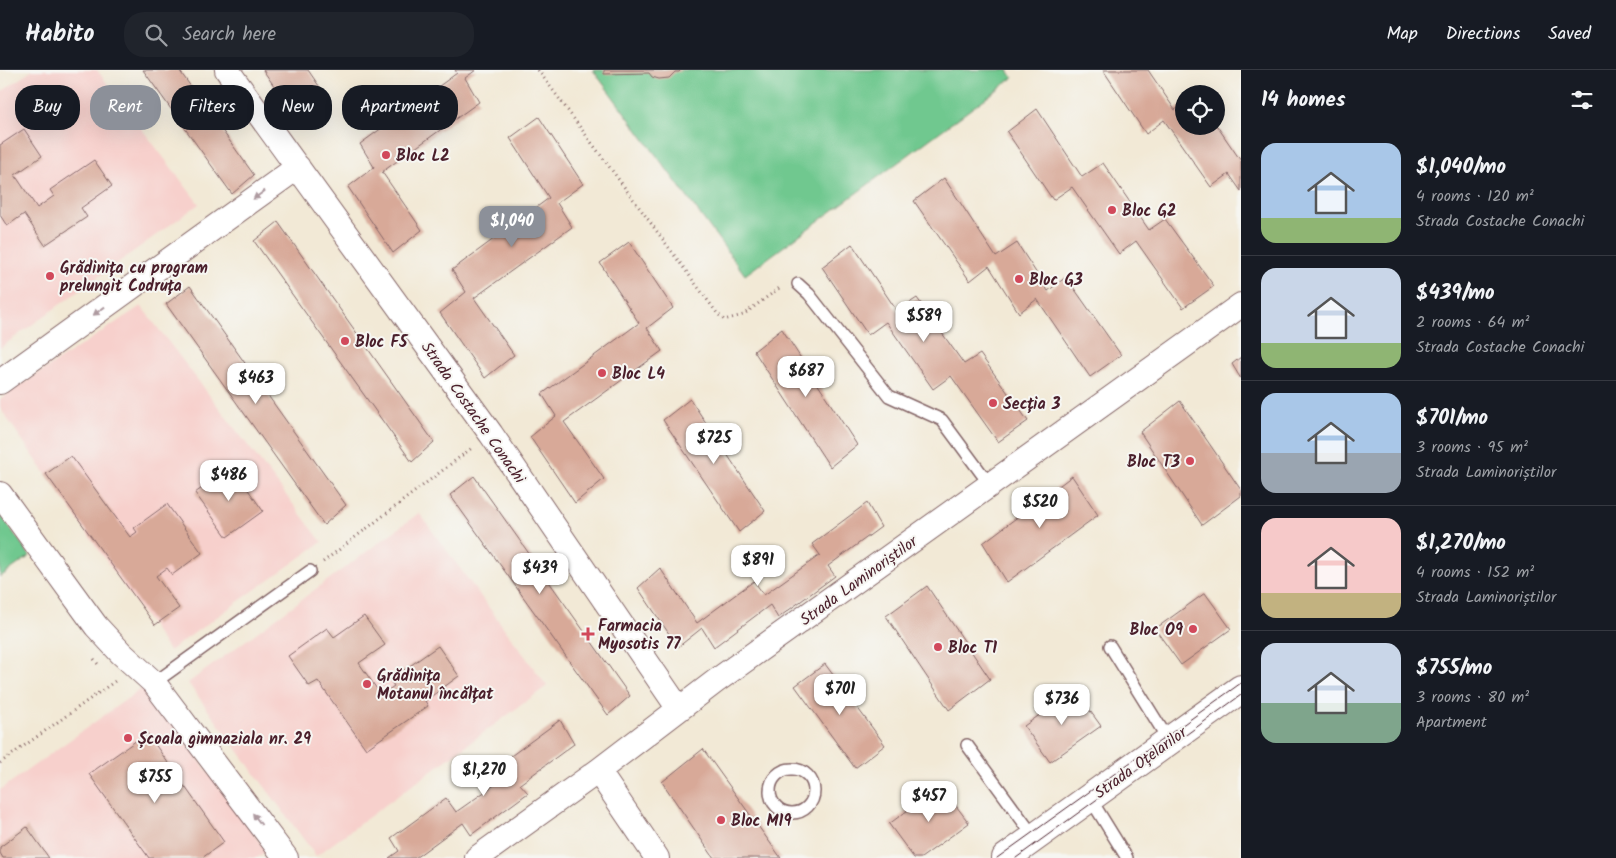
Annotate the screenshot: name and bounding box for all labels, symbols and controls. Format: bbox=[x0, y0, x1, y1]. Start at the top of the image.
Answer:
search box bbox=[124, 12, 474, 57]
text: Habito bbox=[25, 15, 94, 54]
text: Search here bbox=[182, 20, 276, 50]
text: Map bbox=[1386, 20, 1418, 49]
text: Directions bbox=[1446, 20, 1520, 49]
text: Saved bbox=[1548, 20, 1591, 49]
icon: search bbox=[142, 21, 170, 49]
text: 14 homes bbox=[1261, 84, 1346, 117]
chip: Buy bbox=[15, 85, 80, 130]
chip: Rent bbox=[90, 85, 161, 130]
chip: Filters bbox=[171, 85, 254, 130]
chip: New bbox=[264, 85, 332, 130]
chip: Apartment bbox=[342, 85, 458, 130]
map controls bbox=[1175, 85, 1225, 135]
button: locate bbox=[1175, 85, 1225, 135]
icon: filters bbox=[1568, 86, 1596, 114]
place label: Bloc L2 bbox=[396, 144, 450, 169]
marker: Bloc L2 bbox=[380, 149, 392, 161]
text: $1,040/mo bbox=[1416, 151, 1506, 184]
icon: home bbox=[1301, 163, 1361, 223]
text: 4 rooms · 120 m² bbox=[1416, 184, 1534, 209]
one-way arrow bbox=[253, 190, 266, 201]
place label: Bloc G2 bbox=[1122, 199, 1176, 224]
marker: Bloc G2 bbox=[1106, 204, 1118, 216]
pin: $1,040 bbox=[471, 206, 553, 248]
text: $1,040 bbox=[490, 209, 534, 234]
text: Strada Costache Conachi bbox=[1416, 209, 1584, 234]
place label: Grădinița cu program prelungit Codruța bbox=[59, 256, 208, 299]
place label: Bloc G3 bbox=[1029, 268, 1083, 293]
marker: Grădinița cu program prelungit Codruța bbox=[44, 270, 56, 282]
marker: Bloc G3 bbox=[1013, 273, 1025, 285]
text: $439/mo bbox=[1416, 277, 1495, 310]
icon: home bbox=[1301, 288, 1361, 348]
pin: $589 bbox=[894, 300, 954, 343]
text: $589 bbox=[906, 304, 942, 329]
one-way arrow bbox=[92, 306, 106, 316]
text: 2 rooms · 64 m² bbox=[1416, 310, 1529, 335]
place label: Bloc F5 bbox=[355, 330, 409, 355]
marker: Bloc F5 bbox=[339, 335, 351, 347]
text: Strada Costache Conachi bbox=[1416, 335, 1584, 360]
street label: Strada Costache Conachi bbox=[414, 337, 532, 490]
pin: $687 bbox=[776, 356, 836, 398]
text: $687 bbox=[788, 359, 824, 384]
pin: $463 bbox=[226, 362, 286, 405]
place label: Bloc L4 bbox=[612, 362, 665, 387]
text: $463 bbox=[238, 366, 274, 391]
marker: Bloc L4 bbox=[596, 367, 608, 379]
place label: Secția 3 bbox=[1003, 392, 1061, 417]
marker: Secția 3 bbox=[987, 397, 999, 409]
text: $701/mo bbox=[1416, 402, 1488, 435]
icon: home bbox=[1301, 413, 1361, 473]
pin: $725 bbox=[684, 422, 744, 465]
text: $725 bbox=[697, 426, 731, 451]
text: 3 rooms · 95 m² bbox=[1416, 435, 1528, 460]
place label: Bloc T3 bbox=[1127, 450, 1180, 475]
marker: Bloc T3 bbox=[1184, 455, 1196, 467]
pin: $486 bbox=[199, 460, 259, 502]
text: Strada Laminoriștilor bbox=[1416, 460, 1556, 485]
text: $486 bbox=[211, 463, 247, 488]
pin: $520 bbox=[1010, 486, 1070, 529]
text: $520 bbox=[1022, 490, 1058, 515]
text: $1,270/mo bbox=[1416, 527, 1506, 560]
street label: Strada Laminoriștilor bbox=[795, 529, 924, 633]
icon: home bbox=[1301, 538, 1361, 598]
pin: $891 bbox=[728, 544, 788, 587]
text: $891 bbox=[742, 548, 774, 573]
pin: $439 bbox=[510, 552, 570, 595]
text: $439 bbox=[522, 556, 558, 581]
text: 4 rooms · 152 m² bbox=[1416, 560, 1534, 585]
text: Strada Laminoriștilor bbox=[1416, 585, 1556, 610]
place label: Farmacia Myosotis 77 bbox=[598, 614, 681, 657]
place label: Bloc O9 bbox=[1129, 618, 1183, 643]
marker: Bloc O9 bbox=[1187, 623, 1199, 635]
marker: Farmacia Myosotis 77 bbox=[582, 628, 594, 640]
place label: Bloc T1 bbox=[948, 636, 997, 661]
marker: Bloc T1 bbox=[932, 641, 944, 653]
text: $755/mo bbox=[1416, 652, 1492, 685]
icon: home bbox=[1301, 663, 1361, 723]
place label: Grădinița Motanul încălțat bbox=[377, 664, 494, 707]
pin: $701 bbox=[810, 674, 870, 716]
text: $701 bbox=[825, 677, 855, 702]
marker: Grădinița Motanul încălțat bbox=[361, 678, 373, 690]
pin: $736 bbox=[1032, 684, 1092, 726]
text: 3 rooms · 80 m² bbox=[1416, 685, 1529, 710]
text: $736 bbox=[1045, 687, 1079, 712]
text: Apartment bbox=[1416, 710, 1487, 735]
street label: Strada Oțelarilor bbox=[1089, 720, 1194, 805]
place label: Școala gimnaziala nr. 29 bbox=[138, 727, 311, 752]
marker: Școala gimnaziala nr. 29 bbox=[122, 732, 134, 744]
pin: $1,270 bbox=[443, 754, 525, 797]
text: $1,270 bbox=[462, 758, 506, 783]
pin: $755 bbox=[125, 762, 185, 804]
text: $755 bbox=[138, 765, 172, 790]
pin: $457 bbox=[899, 780, 959, 823]
text: $457 bbox=[912, 784, 946, 809]
place label: Bloc M19 bbox=[731, 809, 792, 834]
one-way arrow bbox=[252, 812, 262, 826]
marker: Bloc M19 bbox=[715, 814, 727, 826]

